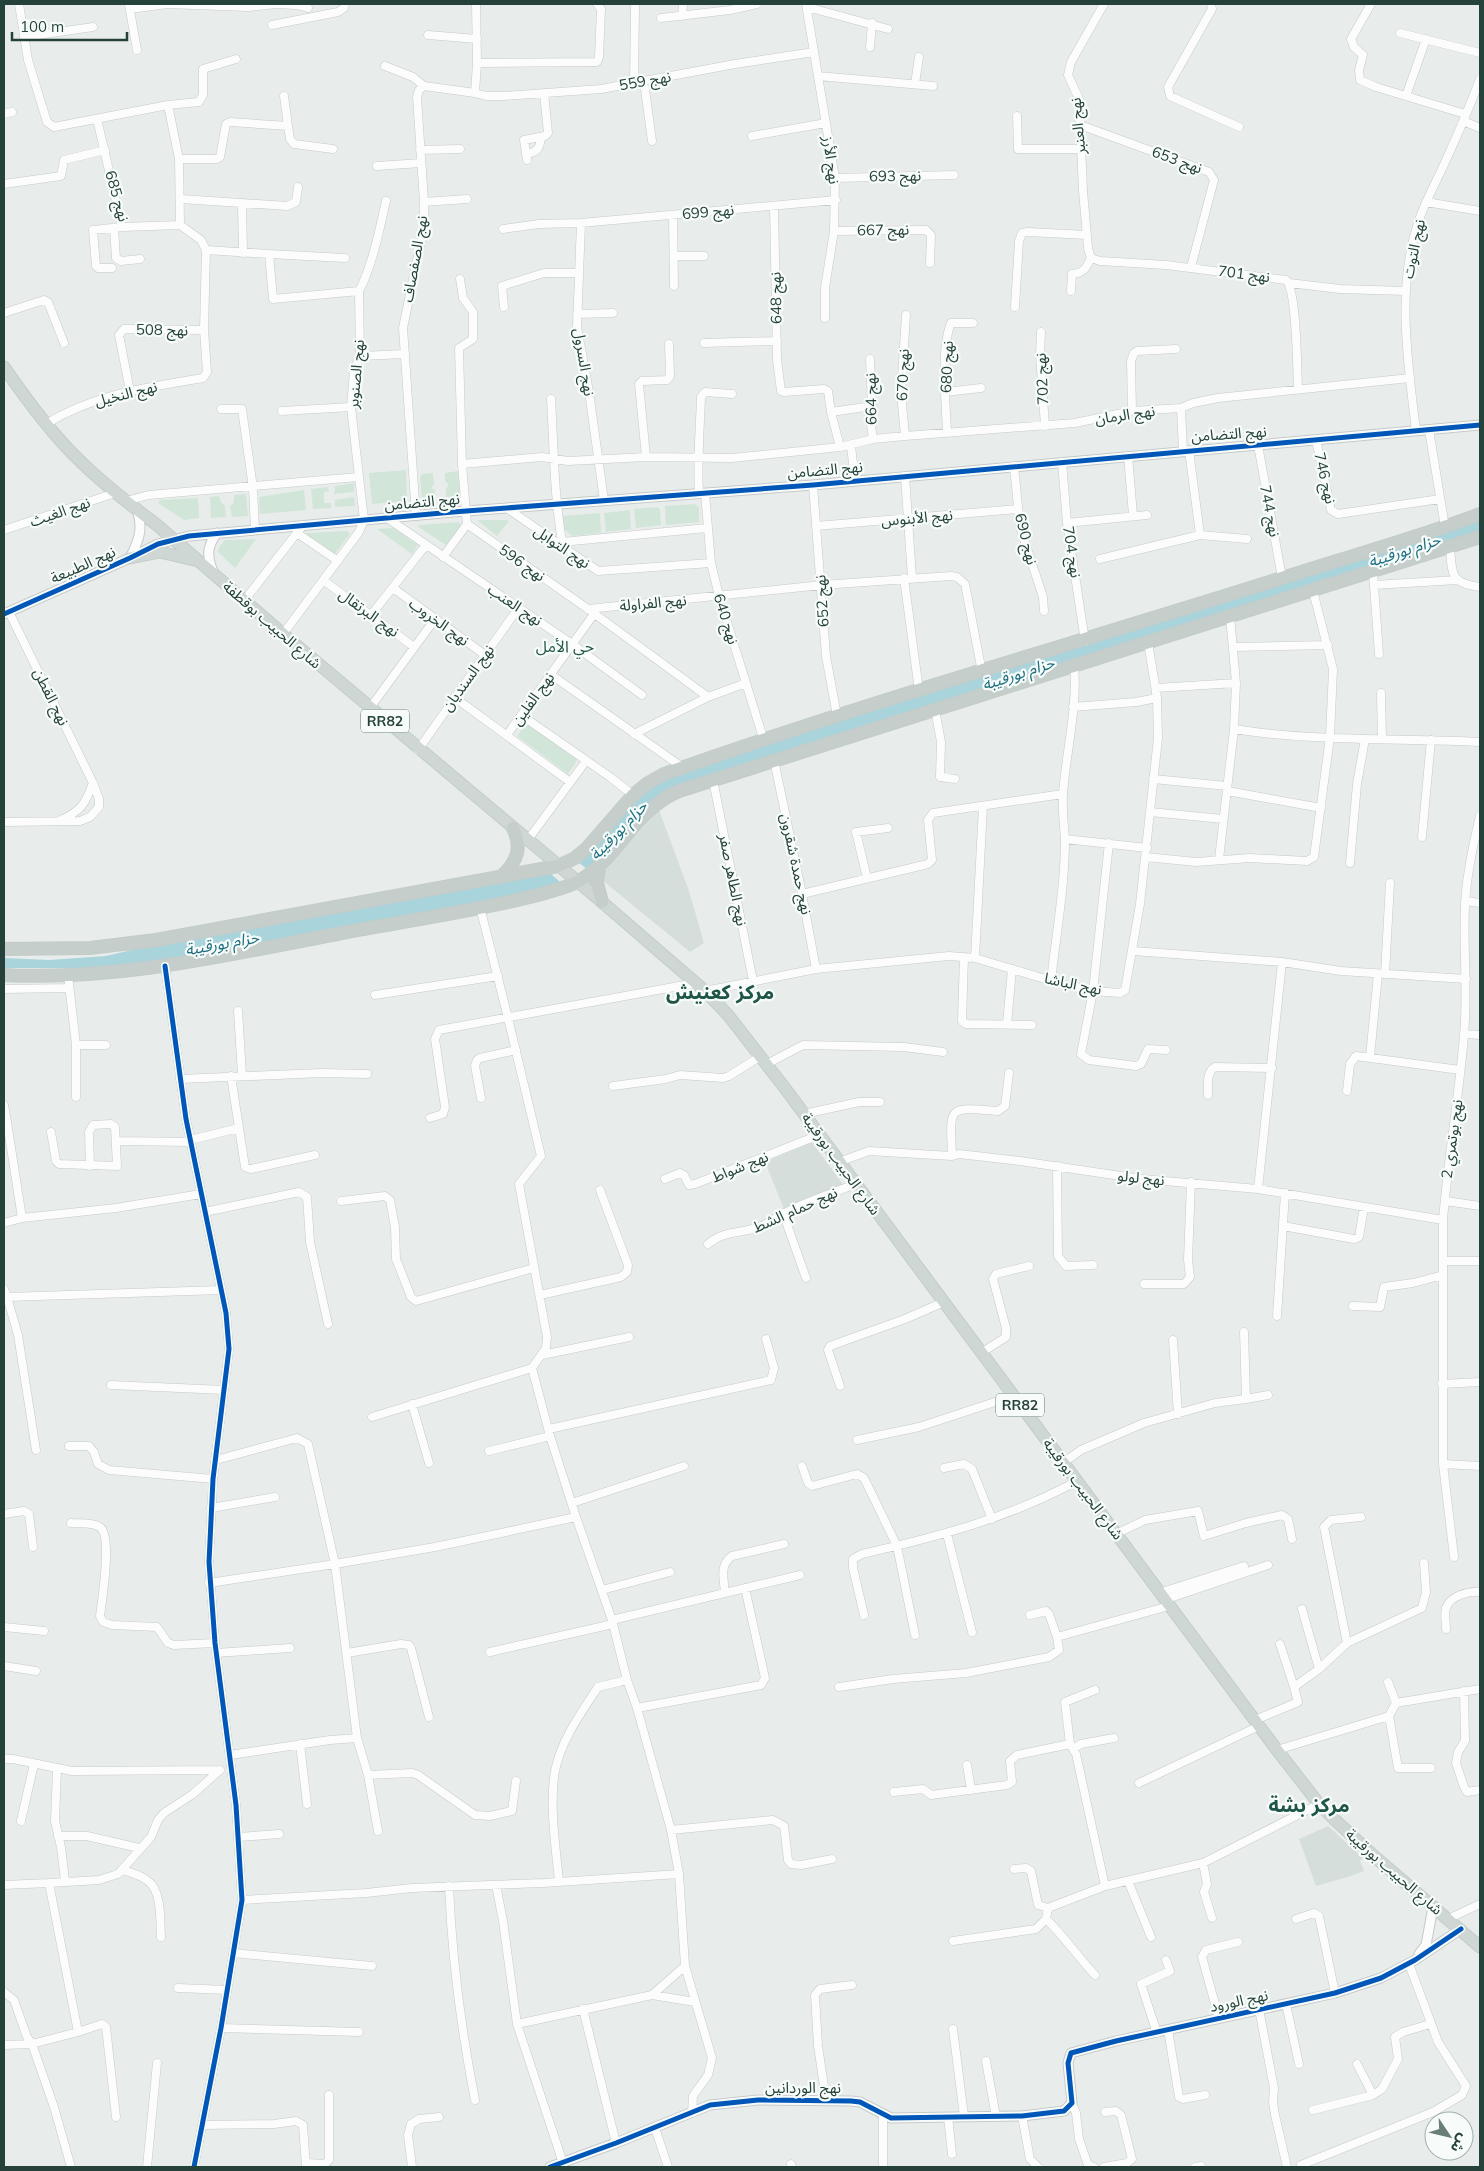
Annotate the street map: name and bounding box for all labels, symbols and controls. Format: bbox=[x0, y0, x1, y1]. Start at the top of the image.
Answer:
scale bar bbox=[12, 10, 128, 42]
text: 100 m bbox=[20, 17, 64, 36]
street label: نهج 559 bbox=[618, 67, 673, 97]
street label: نهج العنبر bbox=[1066, 97, 1093, 156]
street label: نهج الأرز bbox=[816, 134, 844, 186]
street label: نهج 653 bbox=[1148, 142, 1205, 180]
street label: نهج 693 bbox=[869, 166, 921, 188]
street label: نهج 685 bbox=[98, 168, 134, 224]
street label: نهج 699 bbox=[681, 200, 735, 226]
street label: نهج الصفصاف bbox=[398, 214, 434, 304]
street label: نهج التوت bbox=[1398, 217, 1432, 281]
street label: نهج 667 bbox=[857, 220, 909, 242]
street label: نهج 701 bbox=[1217, 261, 1271, 289]
street label: نهج 648 bbox=[766, 272, 788, 324]
street label: نهج 508 bbox=[136, 320, 188, 342]
street label: نهج السرول bbox=[567, 327, 599, 398]
street label: نهج الصنوبر bbox=[343, 339, 371, 411]
street label: نهج 680 bbox=[936, 341, 960, 394]
street label: نهج 670 bbox=[892, 349, 916, 402]
street label: نهج 702 bbox=[1031, 352, 1055, 406]
street label: نهج 664 bbox=[861, 373, 883, 425]
street label: نهج النخيل bbox=[93, 377, 160, 413]
street label: نهج الرمان bbox=[1094, 401, 1157, 431]
street label: نهج التضامن bbox=[1191, 421, 1268, 449]
street label: نهج 746 bbox=[1307, 450, 1341, 506]
street label: نهج التضامن bbox=[786, 457, 864, 485]
street label: نهج 744 bbox=[1253, 483, 1285, 539]
street label: نهج التضامن bbox=[383, 489, 461, 517]
street label: نهج الغيث bbox=[27, 492, 93, 534]
street label: نهج الأبنوس bbox=[880, 505, 954, 533]
street label: نهج 690 bbox=[1008, 511, 1042, 567]
street label: نهج التوابل bbox=[529, 521, 594, 575]
street label: نهج 704 bbox=[1056, 525, 1086, 580]
water label: حزام بورقيبة bbox=[1365, 529, 1444, 574]
street label: نهج 596 bbox=[494, 540, 549, 588]
street label: نهج الطبيعة bbox=[47, 542, 120, 590]
street label: نهج 652 bbox=[810, 574, 836, 628]
street label: شارع الحبيب بوقطفة bbox=[217, 577, 326, 675]
street label: نهج العنب bbox=[483, 579, 546, 632]
street label: نهج البرتقال bbox=[334, 584, 403, 643]
street label: نهج الفراولة bbox=[619, 590, 688, 618]
street label: نهج 640 bbox=[707, 591, 743, 648]
street label: نهج الخروب bbox=[404, 593, 473, 652]
district label: حي الأمل bbox=[536, 636, 594, 659]
street label: نهج السنديان bbox=[437, 641, 501, 717]
water label: حزام بورقيبة bbox=[979, 652, 1058, 697]
street label: نهج القطن bbox=[27, 665, 74, 730]
street label: نهج الفلين bbox=[507, 668, 561, 731]
road number: RR82 bbox=[361, 709, 409, 732]
water label: حزام بورقيبة bbox=[585, 796, 654, 866]
street label: نهج حمدة شقرون bbox=[774, 812, 816, 917]
street label: نهج الطاهر صفر bbox=[712, 831, 752, 928]
water label: حزام بورقيبة bbox=[183, 927, 262, 962]
street label: نهج الباشا bbox=[1042, 968, 1104, 1002]
district label: مركز كعنيش bbox=[666, 979, 774, 1004]
street label: نهج بوتمري 2 bbox=[1437, 1098, 1469, 1180]
street label: شارع الحبيب بورقيبة bbox=[795, 1109, 885, 1221]
street label: نهج شواط bbox=[709, 1147, 772, 1189]
street label: نهج لولو bbox=[1116, 1166, 1166, 1192]
street label: نهج حمام الشط bbox=[749, 1182, 841, 1239]
road number: RR82 bbox=[996, 1394, 1044, 1416]
street label: شارع الحبيب بورقيبة bbox=[1037, 1434, 1128, 1545]
district label: مركز بشة bbox=[1268, 1792, 1350, 1817]
street label: شارع الحبيب بورقيبة bbox=[1340, 1824, 1447, 1921]
street label: نهج الورود bbox=[1208, 1985, 1270, 2019]
street label: نهج الوردانين bbox=[765, 2078, 841, 2100]
north arrow bbox=[1424, 2111, 1474, 2161]
text: ش bbox=[1447, 2130, 1473, 2156]

